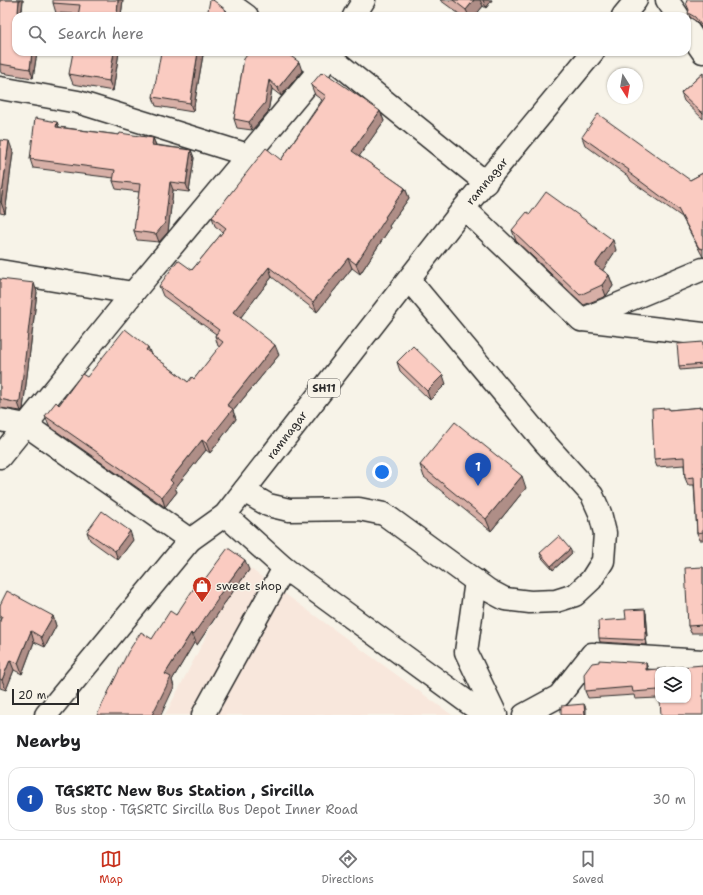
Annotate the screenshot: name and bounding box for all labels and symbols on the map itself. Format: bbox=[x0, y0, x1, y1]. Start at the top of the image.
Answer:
north arrow bbox=[607, 68, 643, 104]
street label: ramnagar bbox=[462, 154, 512, 208]
road number: SH11 bbox=[308, 379, 340, 397]
street label: ramnagar bbox=[263, 407, 311, 463]
pin: 1 bbox=[465, 453, 491, 486]
your location bbox=[372, 462, 392, 482]
shop icon: sweet shop bbox=[191, 575, 213, 603]
place label: sweet shop bbox=[216, 578, 282, 594]
scale bar bbox=[12, 687, 79, 706]

